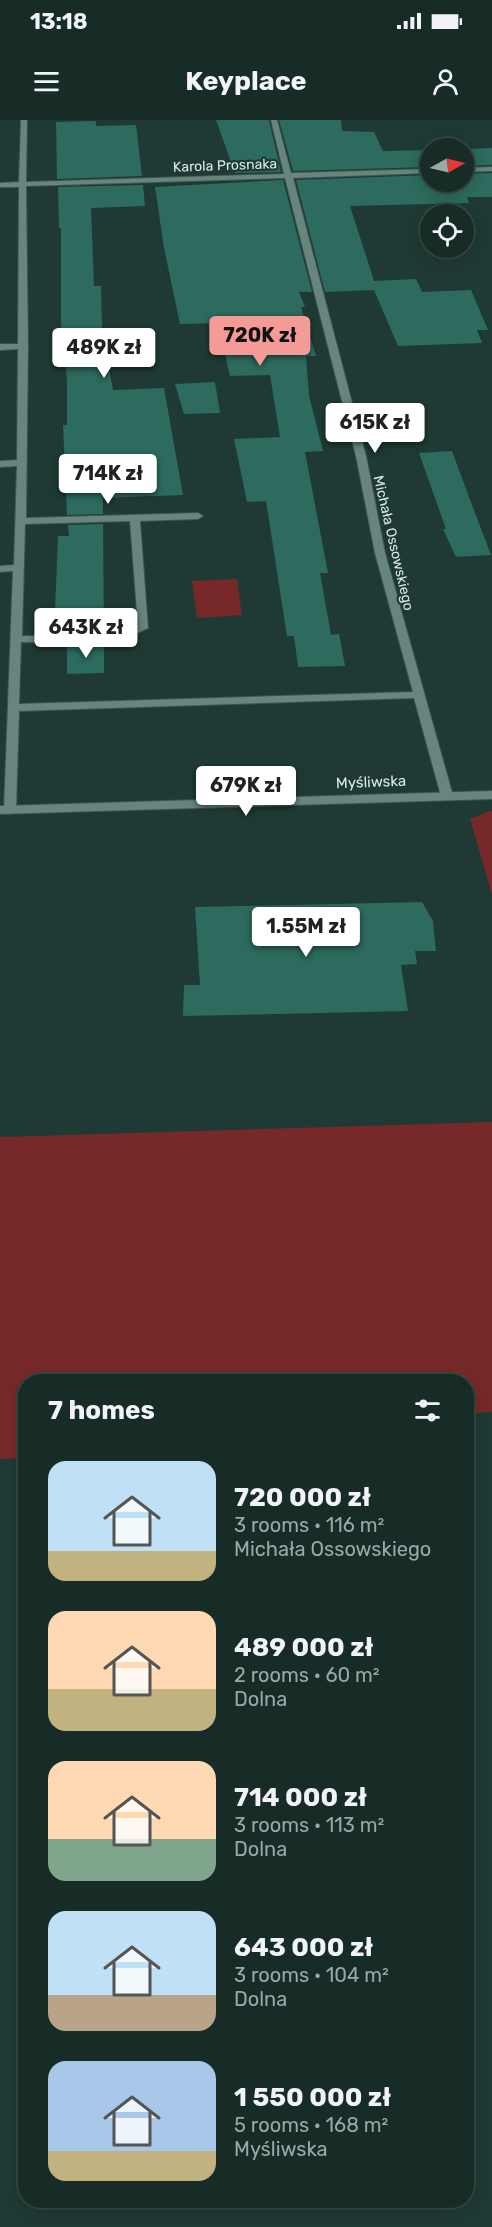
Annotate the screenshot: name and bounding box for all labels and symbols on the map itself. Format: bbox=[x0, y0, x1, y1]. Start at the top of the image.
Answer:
north arrow bbox=[420, 138, 474, 192]
street label: Karola Prosnaka bbox=[173, 155, 277, 176]
pin: 720K zł bbox=[205, 316, 315, 367]
pin: 489K zł bbox=[49, 328, 159, 379]
pin: 615K zł bbox=[320, 403, 430, 454]
pin: 714K zł bbox=[53, 454, 163, 505]
street label: Michała Ossowskiego bbox=[370, 474, 417, 612]
pin: 643K zł bbox=[31, 608, 141, 659]
pin: 679K zł bbox=[191, 766, 301, 817]
street label: Myśliwska bbox=[336, 772, 406, 792]
pin: 1.55M zł bbox=[244, 907, 368, 958]

